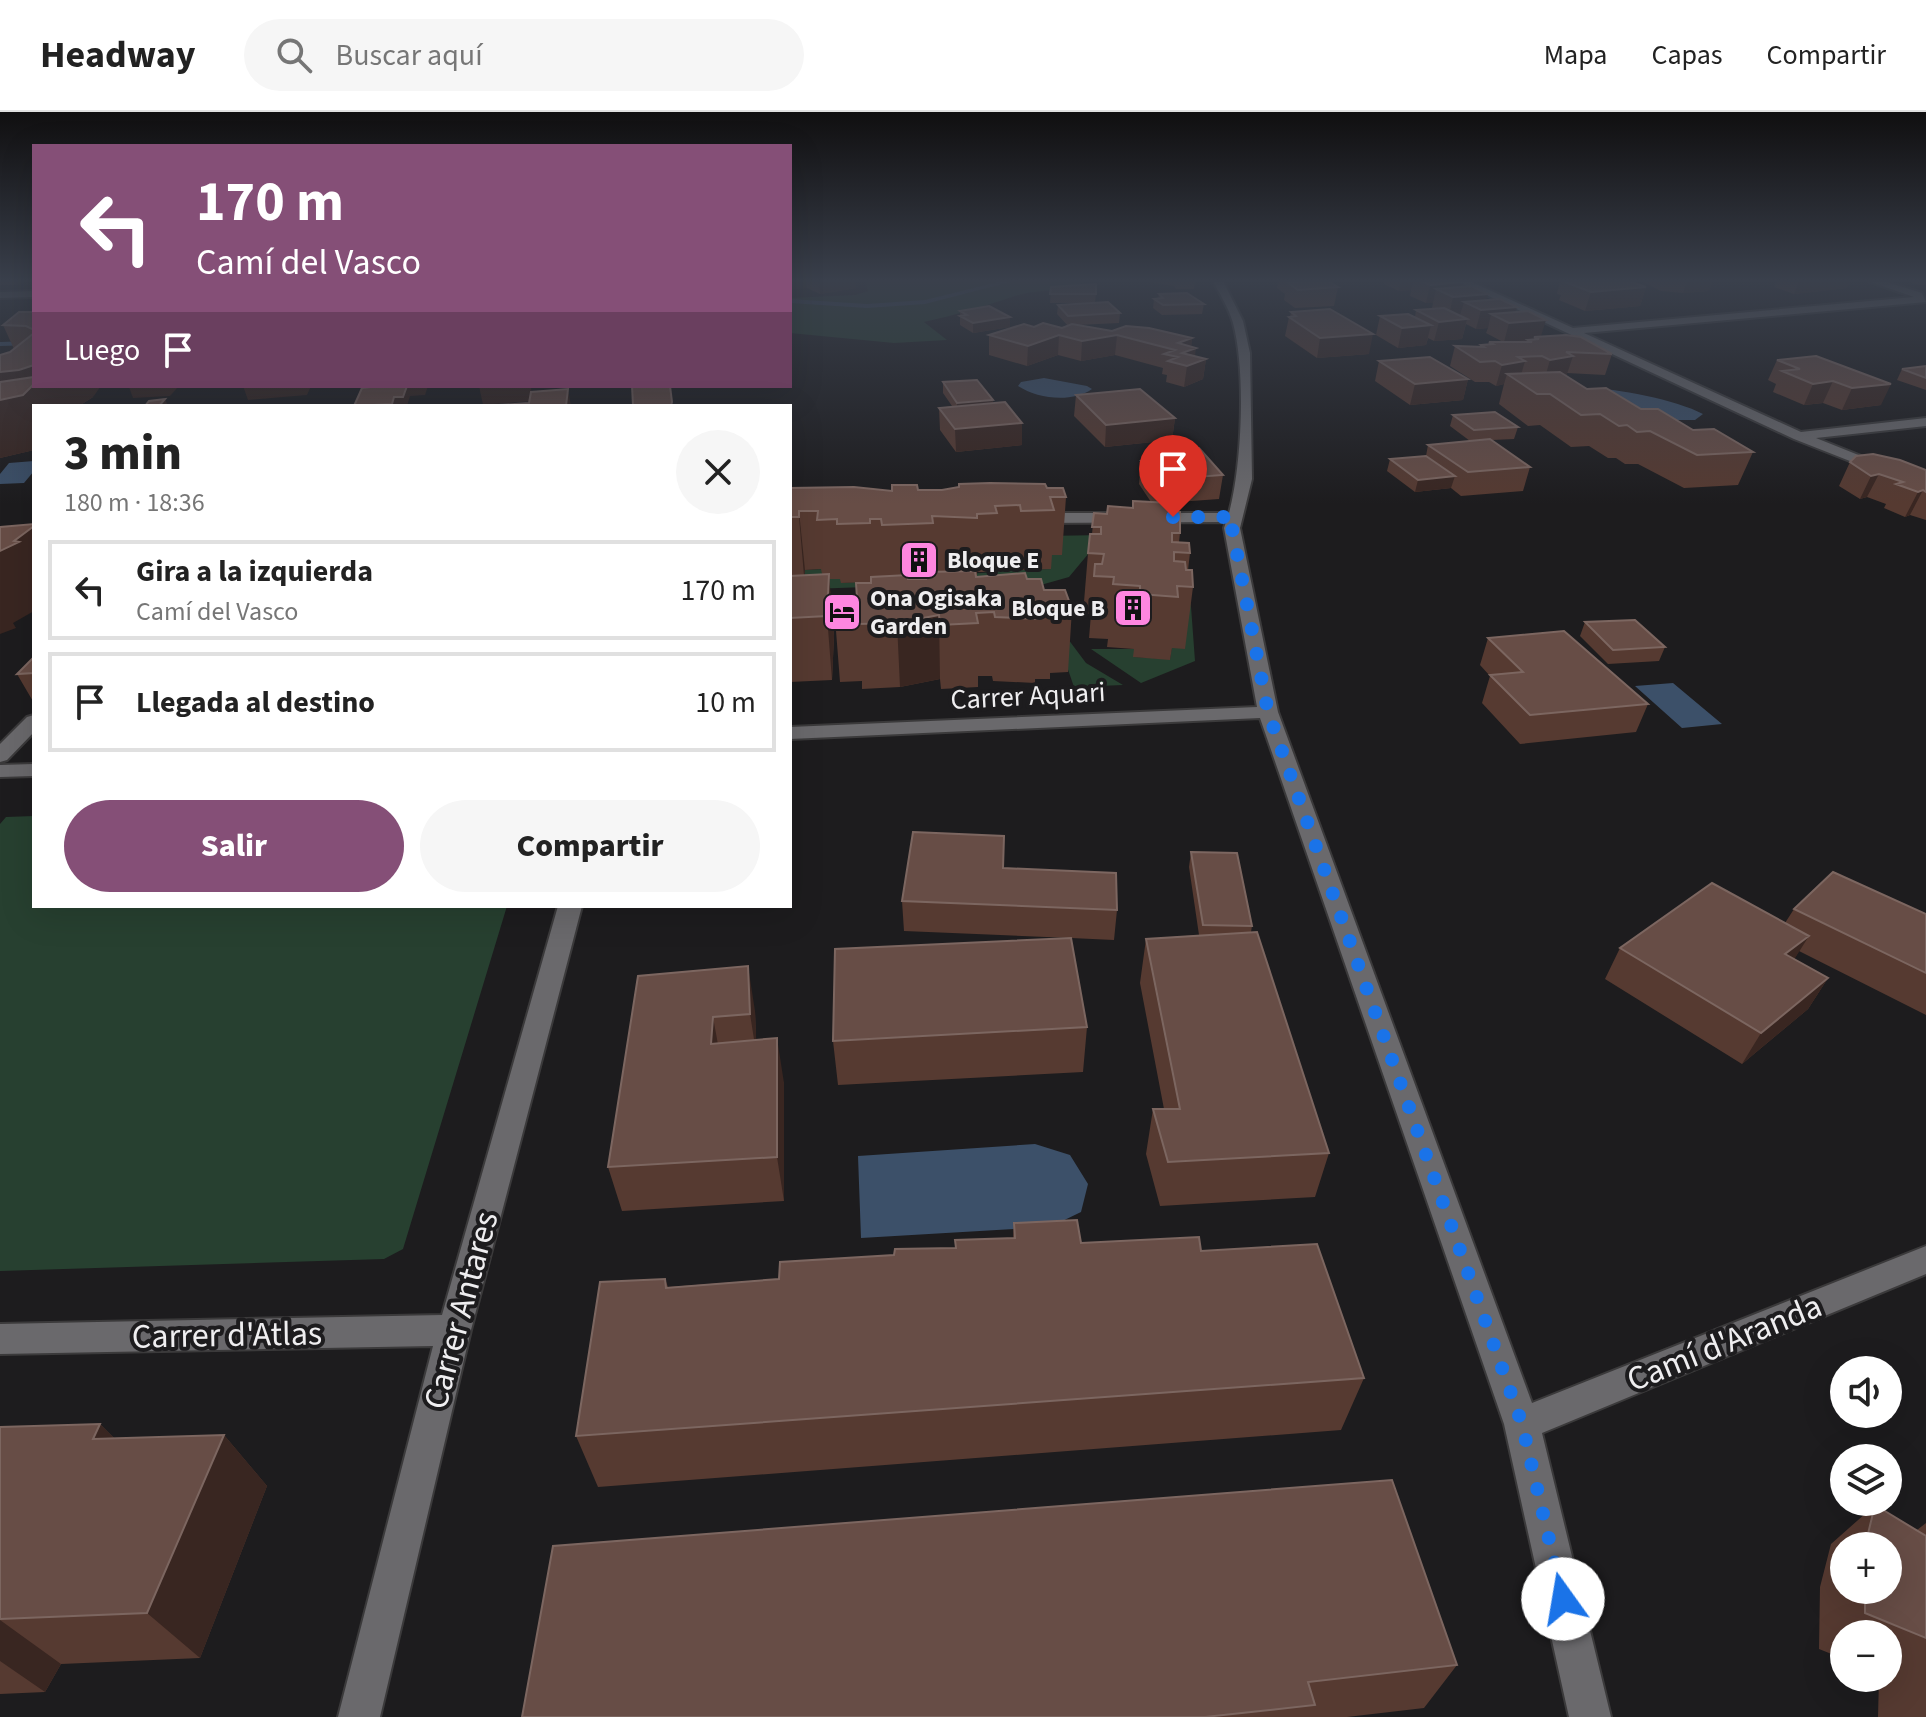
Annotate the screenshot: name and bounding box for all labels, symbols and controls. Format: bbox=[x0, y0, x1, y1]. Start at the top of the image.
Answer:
search box bbox=[244, 19, 804, 91]
text: Headway bbox=[40, 28, 196, 82]
icon: search bbox=[272, 33, 316, 77]
text: Buscar aquí bbox=[336, 34, 483, 77]
text: Mapa bbox=[1544, 35, 1607, 75]
text: Capas bbox=[1651, 35, 1723, 75]
text: Compartir bbox=[1767, 35, 1886, 75]
text: 170 m bbox=[196, 163, 344, 242]
icon: left bbox=[64, 176, 168, 280]
text: Camí del Vasco bbox=[196, 237, 421, 288]
icon: arrive bbox=[156, 328, 200, 372]
text: Luego bbox=[64, 329, 140, 372]
text: 3 min bbox=[64, 420, 182, 488]
button: close bbox=[676, 430, 760, 514]
pin bbox=[1139, 435, 1207, 517]
icon: arrive bbox=[1151, 447, 1195, 491]
text: 180 m · 18:36 bbox=[64, 484, 205, 521]
building icon: Bloque E bbox=[898, 539, 940, 581]
place label: Bloque E bbox=[947, 543, 1039, 578]
text: Gira a la izquierda bbox=[136, 550, 373, 593]
icon: left bbox=[68, 568, 112, 612]
text: 170 m bbox=[680, 569, 756, 612]
place label: Ona Ogisaka Garden bbox=[870, 581, 1002, 644]
building icon: Bloque B bbox=[1112, 587, 1154, 629]
hotel icon: Ona Ogisaka Garden bbox=[821, 591, 863, 633]
place label: Bloque B bbox=[1011, 591, 1105, 626]
text: Camí del Vasco bbox=[136, 593, 298, 630]
street label: Carrer Aquari bbox=[950, 672, 1107, 720]
icon: arrive bbox=[68, 680, 112, 724]
text: Llegada al destino bbox=[136, 681, 375, 724]
text: 10 m bbox=[695, 681, 756, 724]
button: Salir bbox=[64, 800, 404, 892]
button: Compartir bbox=[420, 800, 760, 892]
street label: Carrer Antares bbox=[412, 1206, 511, 1415]
street label: Camí d'Aranda bbox=[1620, 1282, 1830, 1405]
street label: Carrer d'Atlas bbox=[131, 1309, 323, 1362]
map controls bbox=[1830, 1356, 1902, 1692]
button: sound bbox=[1830, 1356, 1902, 1428]
button: layers bbox=[1830, 1444, 1902, 1516]
button: + bbox=[1830, 1532, 1902, 1604]
position arrow bbox=[1521, 1557, 1605, 1641]
button: − bbox=[1830, 1620, 1902, 1692]

